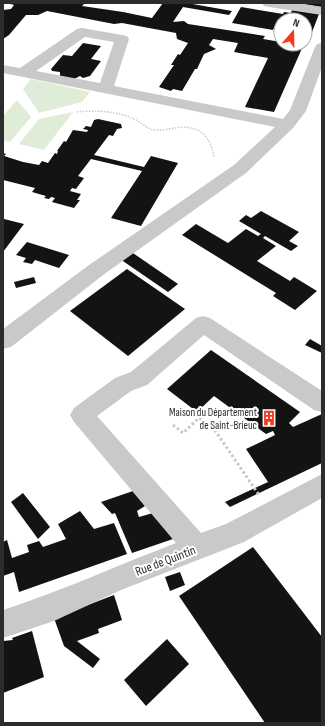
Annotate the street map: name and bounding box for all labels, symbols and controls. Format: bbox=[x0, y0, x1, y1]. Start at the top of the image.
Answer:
north arrow bbox=[273, 12, 313, 52]
text: N bbox=[291, 16, 301, 30]
place label: Maison du Département de Saint-Brieuc bbox=[169, 406, 258, 432]
building icon: Maison du Département de Saint-Brieuc bbox=[260, 409, 278, 427]
street label: Rue de Quintin bbox=[133, 542, 198, 580]

